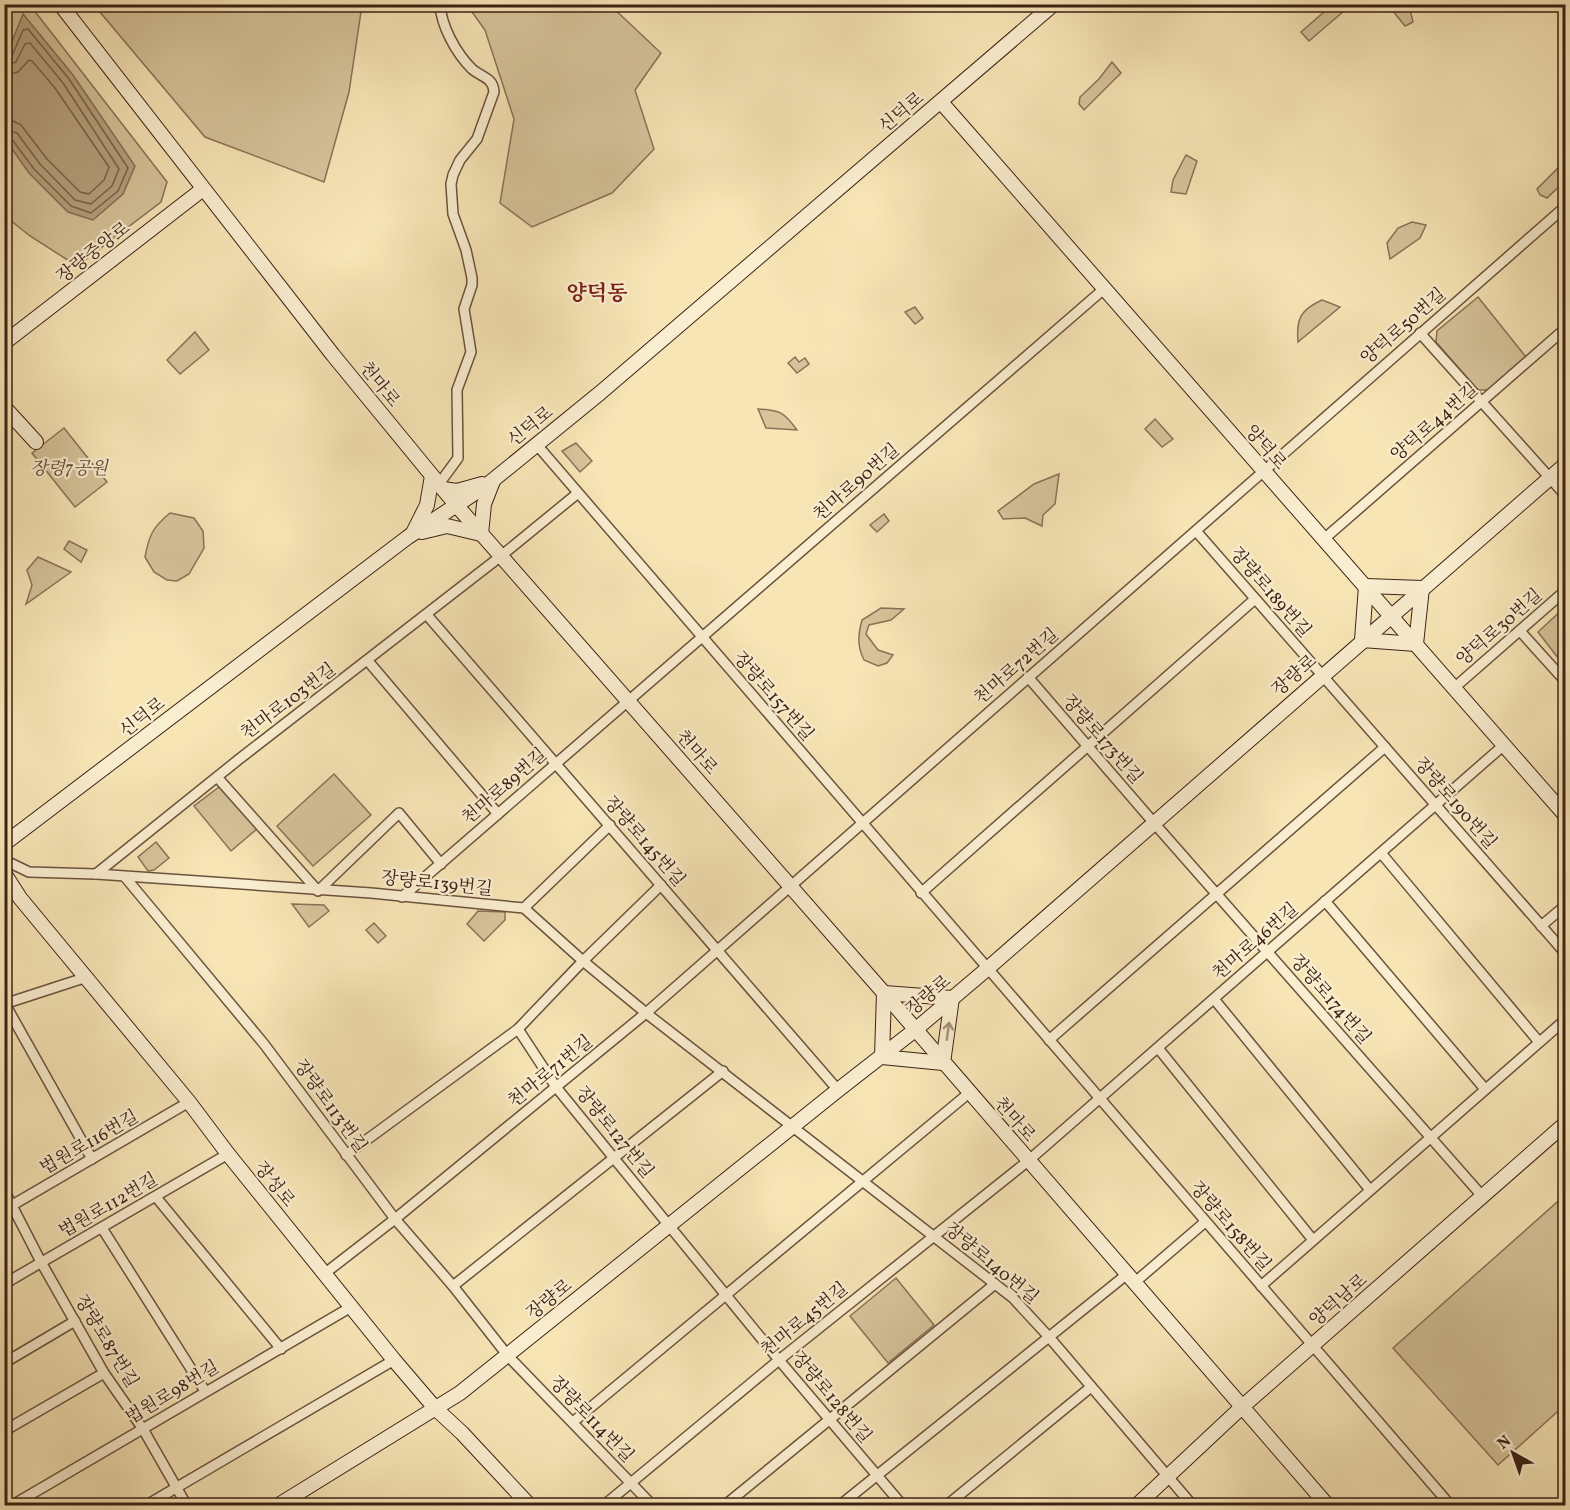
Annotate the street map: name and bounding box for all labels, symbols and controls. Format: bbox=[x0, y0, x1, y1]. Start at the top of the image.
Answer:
street label: 신덕로 bbox=[874, 87, 930, 139]
street label: 장량중앙로 bbox=[52, 217, 136, 290]
district label: 양덕동 bbox=[567, 280, 627, 309]
street label: 양덕로50번길 bbox=[1356, 283, 1452, 371]
street label: 천마로 bbox=[353, 357, 405, 413]
street label: 양덕로44번길 bbox=[1386, 378, 1484, 468]
street label: 신덕로 bbox=[503, 401, 559, 453]
street label: 양덕로 bbox=[1238, 420, 1291, 476]
street label: 천마로90번길 bbox=[808, 438, 906, 528]
park label: 장령7공원 bbox=[30, 457, 110, 482]
street label: 장량로189번길 bbox=[1224, 542, 1316, 644]
street label: 양덕로30번길 bbox=[1452, 584, 1548, 673]
street label: 천마로72번길 bbox=[969, 623, 1065, 711]
street label: 장량로157번길 bbox=[727, 647, 819, 747]
street label: 장량로 bbox=[1267, 650, 1323, 703]
street label: 천마로103번길 bbox=[236, 658, 342, 746]
street label: 장량로173번길 bbox=[1056, 690, 1148, 790]
street label: 신덕로 bbox=[115, 692, 171, 744]
street label: 천마로 bbox=[669, 725, 722, 781]
street label: 천마로89번길 bbox=[457, 743, 553, 831]
street label: 장량로190번길 bbox=[1408, 753, 1502, 855]
street label: 장량로145번길 bbox=[597, 791, 690, 893]
street label: 장량로139번길 bbox=[380, 866, 494, 903]
street label: 천마로46번길 bbox=[1208, 898, 1304, 987]
street label: 장량로174번길 bbox=[1284, 950, 1376, 1050]
street label: 장량로 bbox=[901, 970, 957, 1022]
one-way arrow bbox=[942, 1021, 953, 1041]
street label: 천마로71번길 bbox=[503, 1030, 599, 1114]
street label: 장량로113번길 bbox=[287, 1055, 372, 1159]
street label: 장량로127번길 bbox=[569, 1082, 659, 1184]
street label: 천마로 bbox=[987, 1092, 1040, 1148]
street label: 법원로116번길 bbox=[36, 1105, 144, 1182]
street label: 장성로 bbox=[248, 1157, 300, 1213]
street label: 법원로112번길 bbox=[55, 1168, 163, 1245]
street label: 장량로158번길 bbox=[1184, 1177, 1276, 1277]
street label: 장량로140번길 bbox=[939, 1218, 1043, 1311]
street label: 양덕남로 bbox=[1305, 1269, 1373, 1333]
street label: 장량로 bbox=[522, 1274, 578, 1326]
street label: 천마로45번길 bbox=[756, 1277, 854, 1363]
street label: 장량로87번길 bbox=[68, 1290, 143, 1393]
street label: 장량로128번길 bbox=[785, 1347, 877, 1449]
street label: 법원로98번길 bbox=[121, 1355, 224, 1431]
street label: 장량로114번길 bbox=[543, 1371, 639, 1469]
north arrow bbox=[1483, 1423, 1543, 1483]
text: N bbox=[1493, 1431, 1516, 1455]

